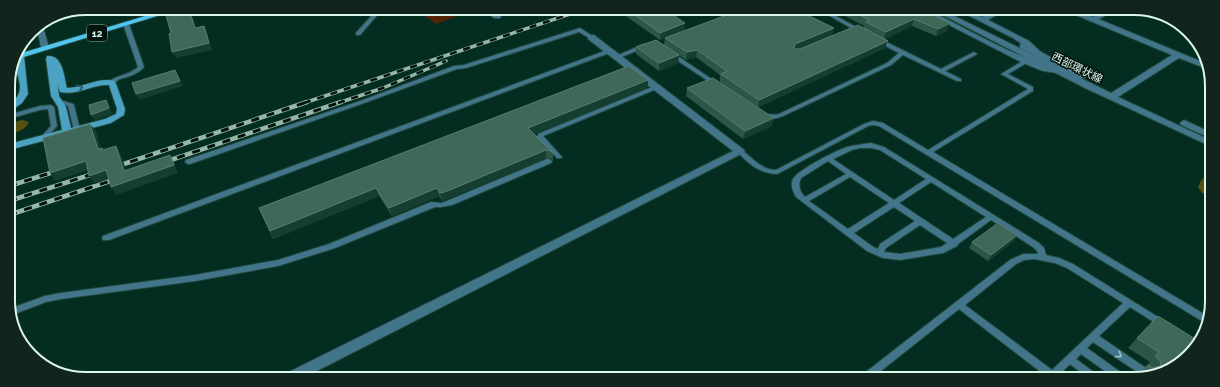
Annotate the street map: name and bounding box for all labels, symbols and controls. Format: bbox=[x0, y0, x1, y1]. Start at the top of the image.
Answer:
road number: 12 bbox=[87, 25, 107, 41]
street label: 西部環状線 bbox=[1049, 50, 1105, 86]
one-way arrow bbox=[76, 84, 83, 93]
one-way arrow bbox=[1115, 350, 1122, 358]

